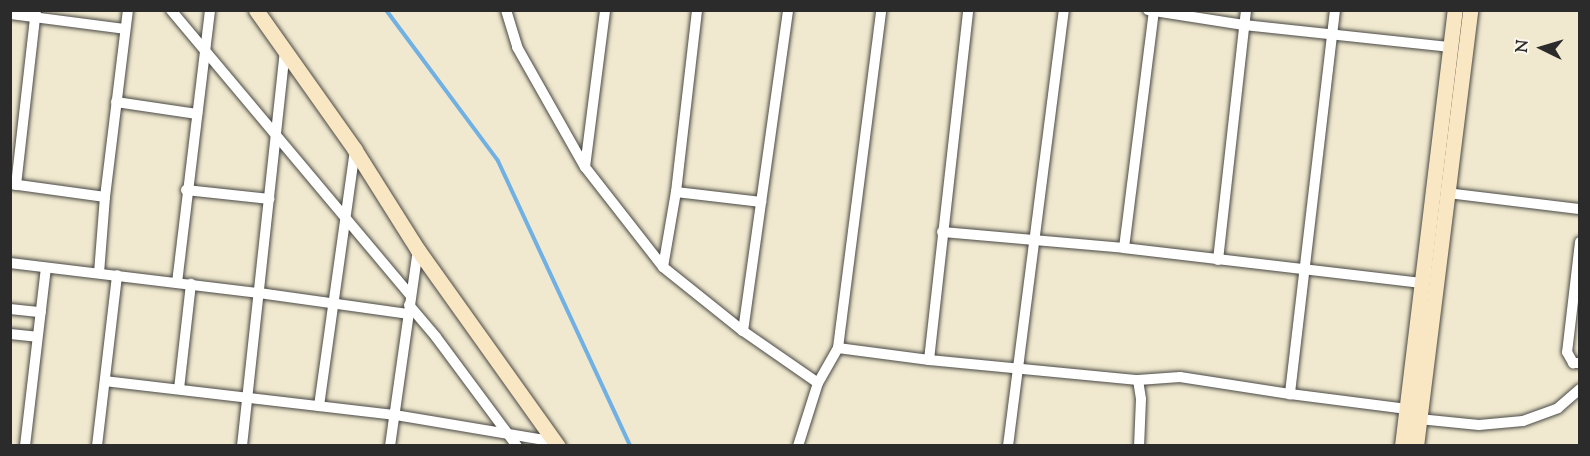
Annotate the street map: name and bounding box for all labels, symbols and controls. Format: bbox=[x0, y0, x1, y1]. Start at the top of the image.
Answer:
north arrow bbox=[1512, 18, 1572, 78]
text: N bbox=[1512, 39, 1536, 54]

